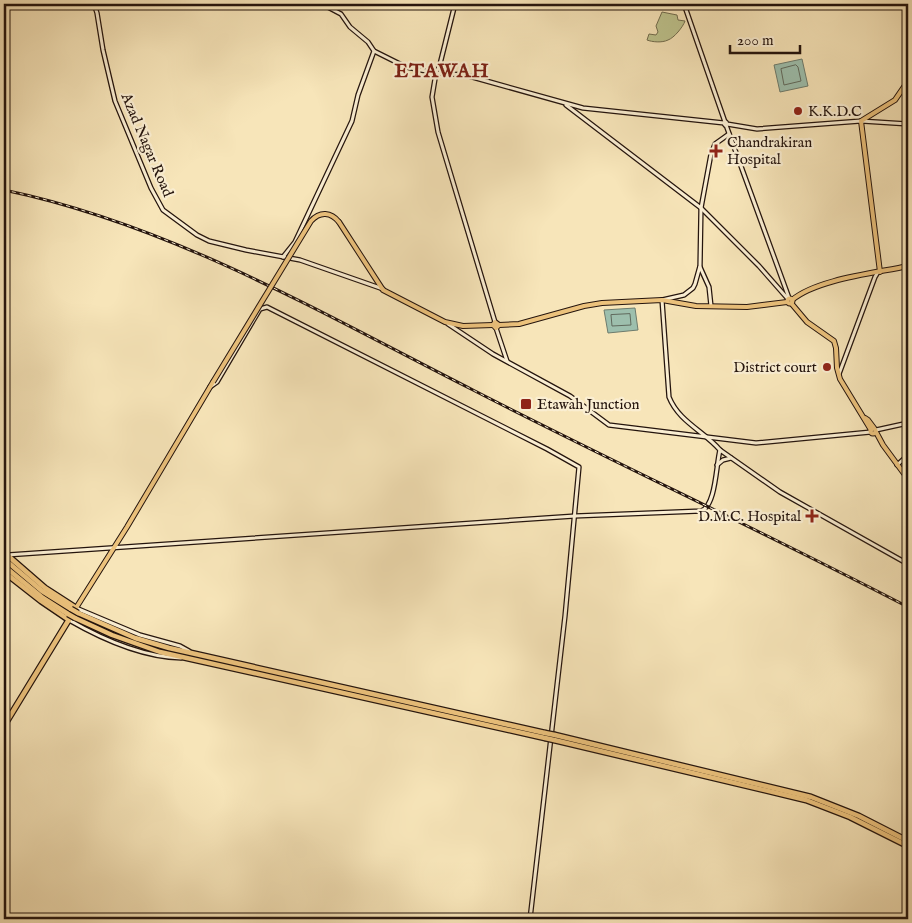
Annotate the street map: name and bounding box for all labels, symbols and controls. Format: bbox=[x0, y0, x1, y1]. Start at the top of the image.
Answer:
scale bar bbox=[730, 22, 800, 54]
text: 200 m bbox=[737, 31, 774, 50]
district label: ETAWAH bbox=[394, 59, 490, 84]
street label: Azad Nagar Road bbox=[116, 89, 178, 201]
place label: K.K.D.C bbox=[808, 102, 862, 121]
marker: K.K.D.C bbox=[792, 105, 804, 117]
place label: Chandrakiran Hospital bbox=[727, 133, 812, 169]
marker: Chandrakiran Hospital bbox=[709, 144, 723, 158]
place label: District court bbox=[733, 358, 817, 377]
marker: District court bbox=[821, 361, 833, 373]
place label: Etawah Junction bbox=[537, 395, 639, 414]
marker: Etawah Junction bbox=[519, 397, 533, 411]
place label: D.M.C. Hospital bbox=[698, 507, 802, 526]
marker: D.M.C. Hospital bbox=[805, 509, 819, 523]

